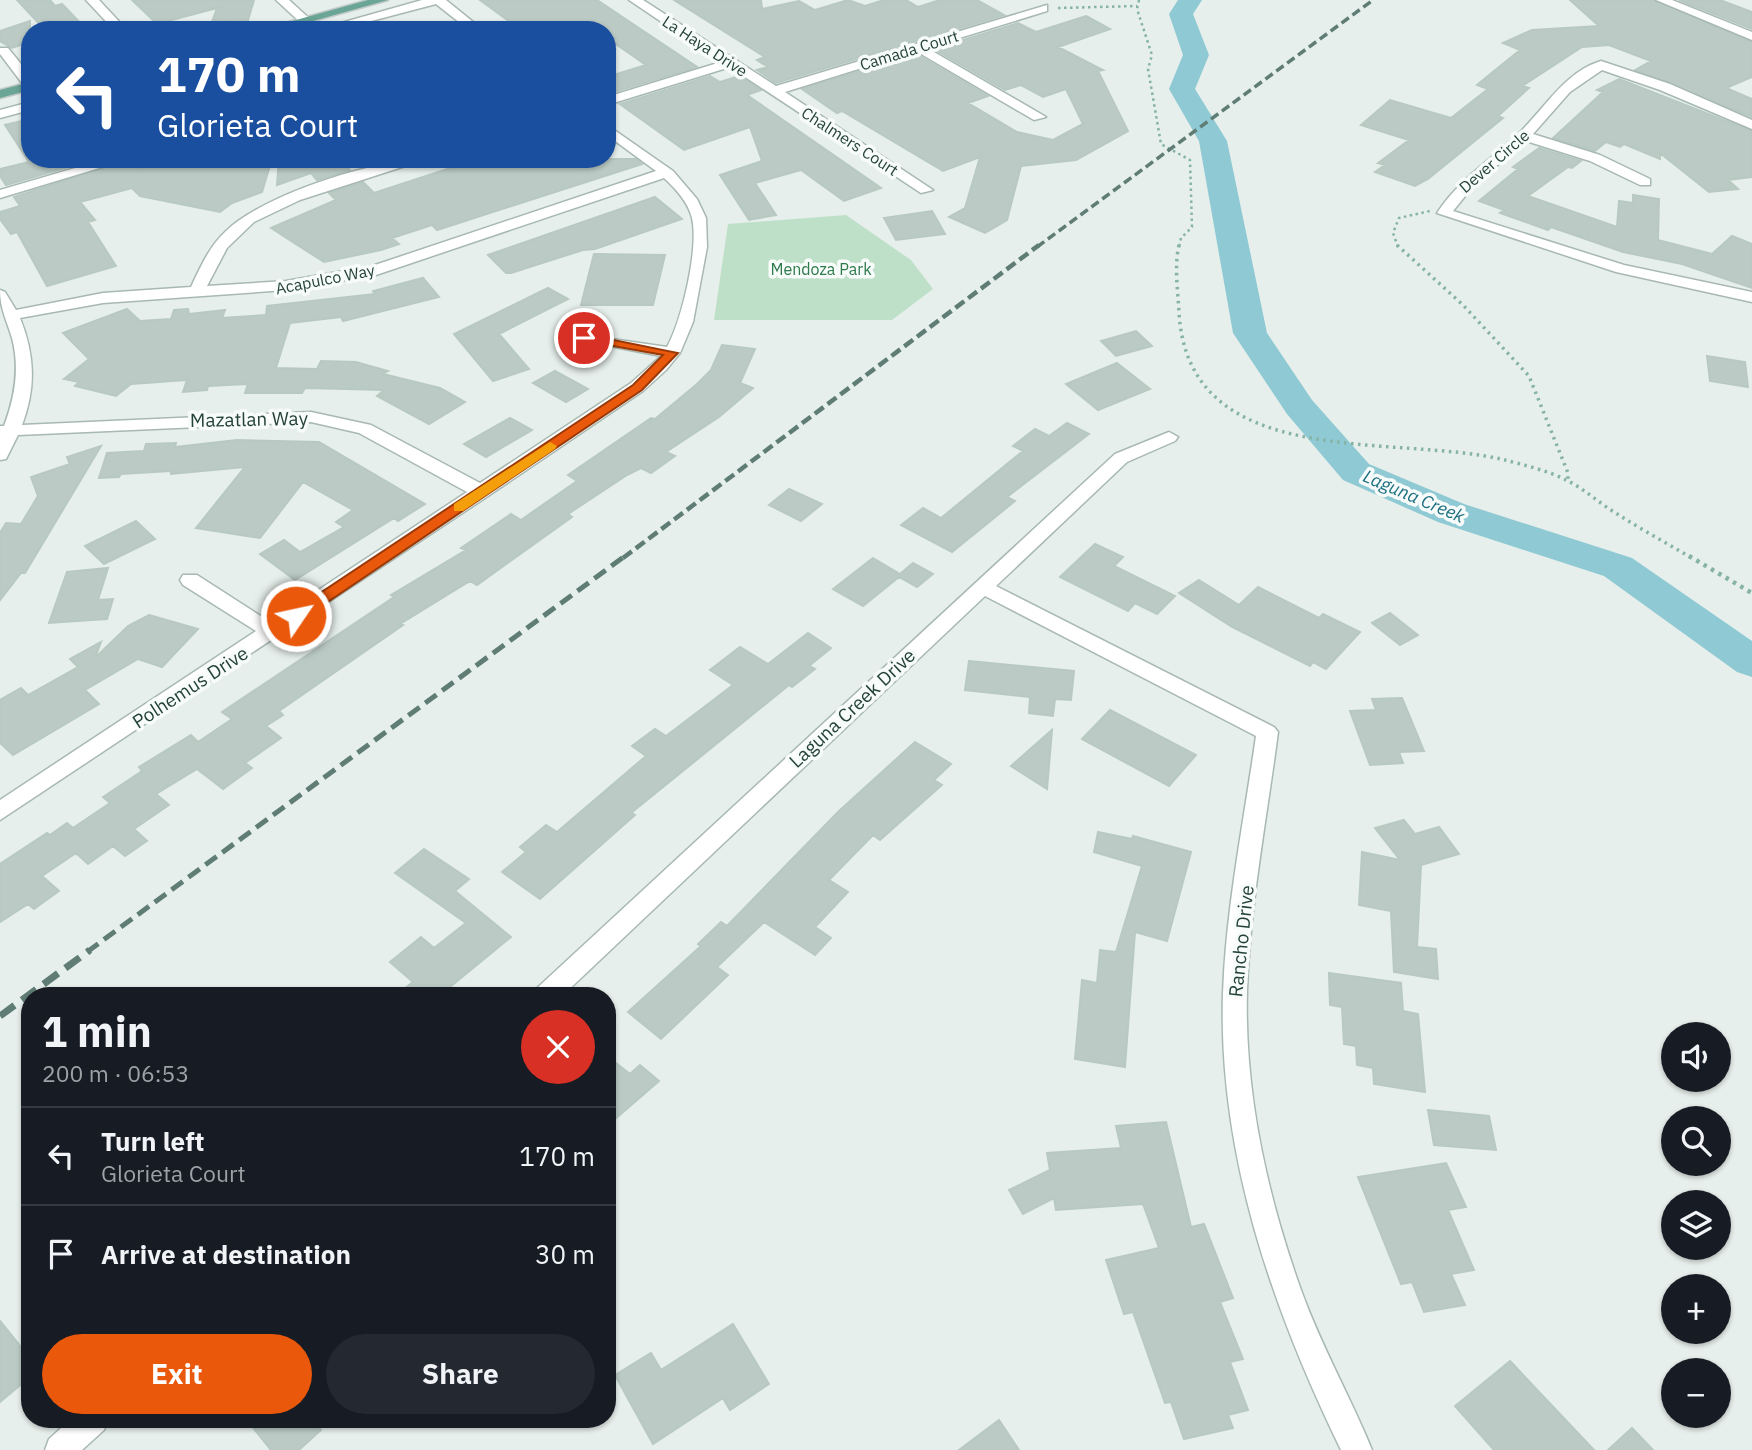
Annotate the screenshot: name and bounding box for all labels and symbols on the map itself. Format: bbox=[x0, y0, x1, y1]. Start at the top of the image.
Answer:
street label: La Haya Drive bbox=[659, 11, 751, 81]
street label: Camada Court bbox=[857, 26, 961, 74]
street label: Chalmers Court bbox=[798, 102, 902, 180]
street label: Dever Circle bbox=[1455, 125, 1533, 197]
park label: Mendoza Park bbox=[770, 259, 872, 279]
street label: Acapulco Way bbox=[274, 260, 376, 298]
pin bbox=[554, 308, 614, 368]
street label: Mazatlan Way bbox=[190, 406, 309, 432]
water label: Laguna Creek bbox=[1360, 464, 1469, 528]
position arrow bbox=[259, 579, 333, 653]
street label: Polhemus Drive bbox=[128, 641, 252, 733]
street label: Laguna Creek Drive bbox=[784, 643, 920, 773]
street label: Rancho Drive bbox=[1223, 884, 1259, 998]

